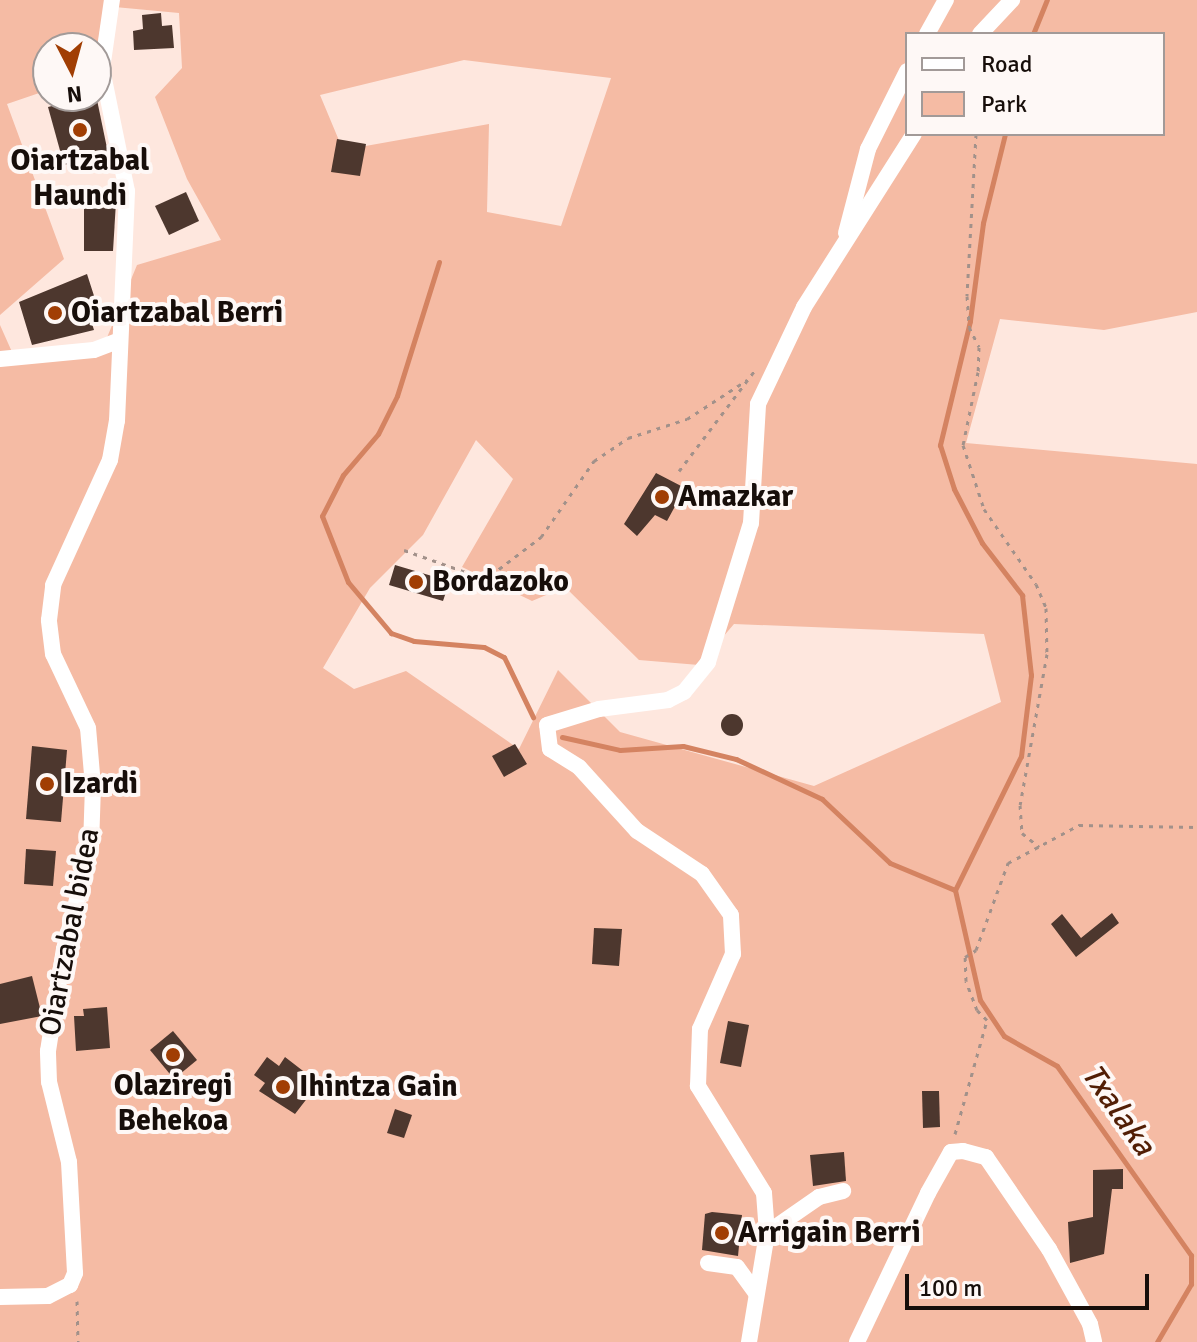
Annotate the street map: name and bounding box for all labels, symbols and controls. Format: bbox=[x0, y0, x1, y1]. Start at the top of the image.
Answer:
north arrow bbox=[32, 32, 112, 112]
legend bbox=[905, 32, 1165, 136]
text: Road bbox=[981, 49, 1032, 79]
text: N bbox=[65, 80, 83, 109]
text: Park bbox=[981, 89, 1027, 119]
marker: Oiartzabal Haundi bbox=[71, 121, 89, 139]
place label: Oiartzabal Haundi bbox=[11, 143, 149, 214]
place label: Oiartzabal Berri bbox=[71, 295, 283, 331]
marker: Oiartzabal Berri bbox=[46, 304, 64, 322]
place label: Amazkar bbox=[678, 479, 793, 515]
marker: Amazkar bbox=[653, 488, 671, 506]
place label: Bordazoko bbox=[432, 564, 569, 600]
marker: Bordazoko bbox=[407, 573, 425, 591]
place label: Izardi bbox=[63, 766, 138, 802]
marker: Izardi bbox=[38, 775, 56, 793]
street label: Oiartzabal bidea bbox=[32, 825, 108, 1039]
marker: Olaziregi Behekoa bbox=[164, 1046, 182, 1064]
water label: Txalaka bbox=[1073, 1057, 1163, 1163]
place label: Olaziregi Behekoa bbox=[114, 1068, 232, 1138]
place label: Ihintza Gain bbox=[299, 1069, 458, 1105]
marker: Ihintza Gain bbox=[274, 1078, 292, 1096]
place label: Arrigain Berri bbox=[738, 1215, 921, 1251]
marker: Arrigain Berri bbox=[713, 1224, 731, 1242]
scale bar bbox=[909, 1258, 1153, 1308]
text: 100 m bbox=[919, 1273, 982, 1303]

